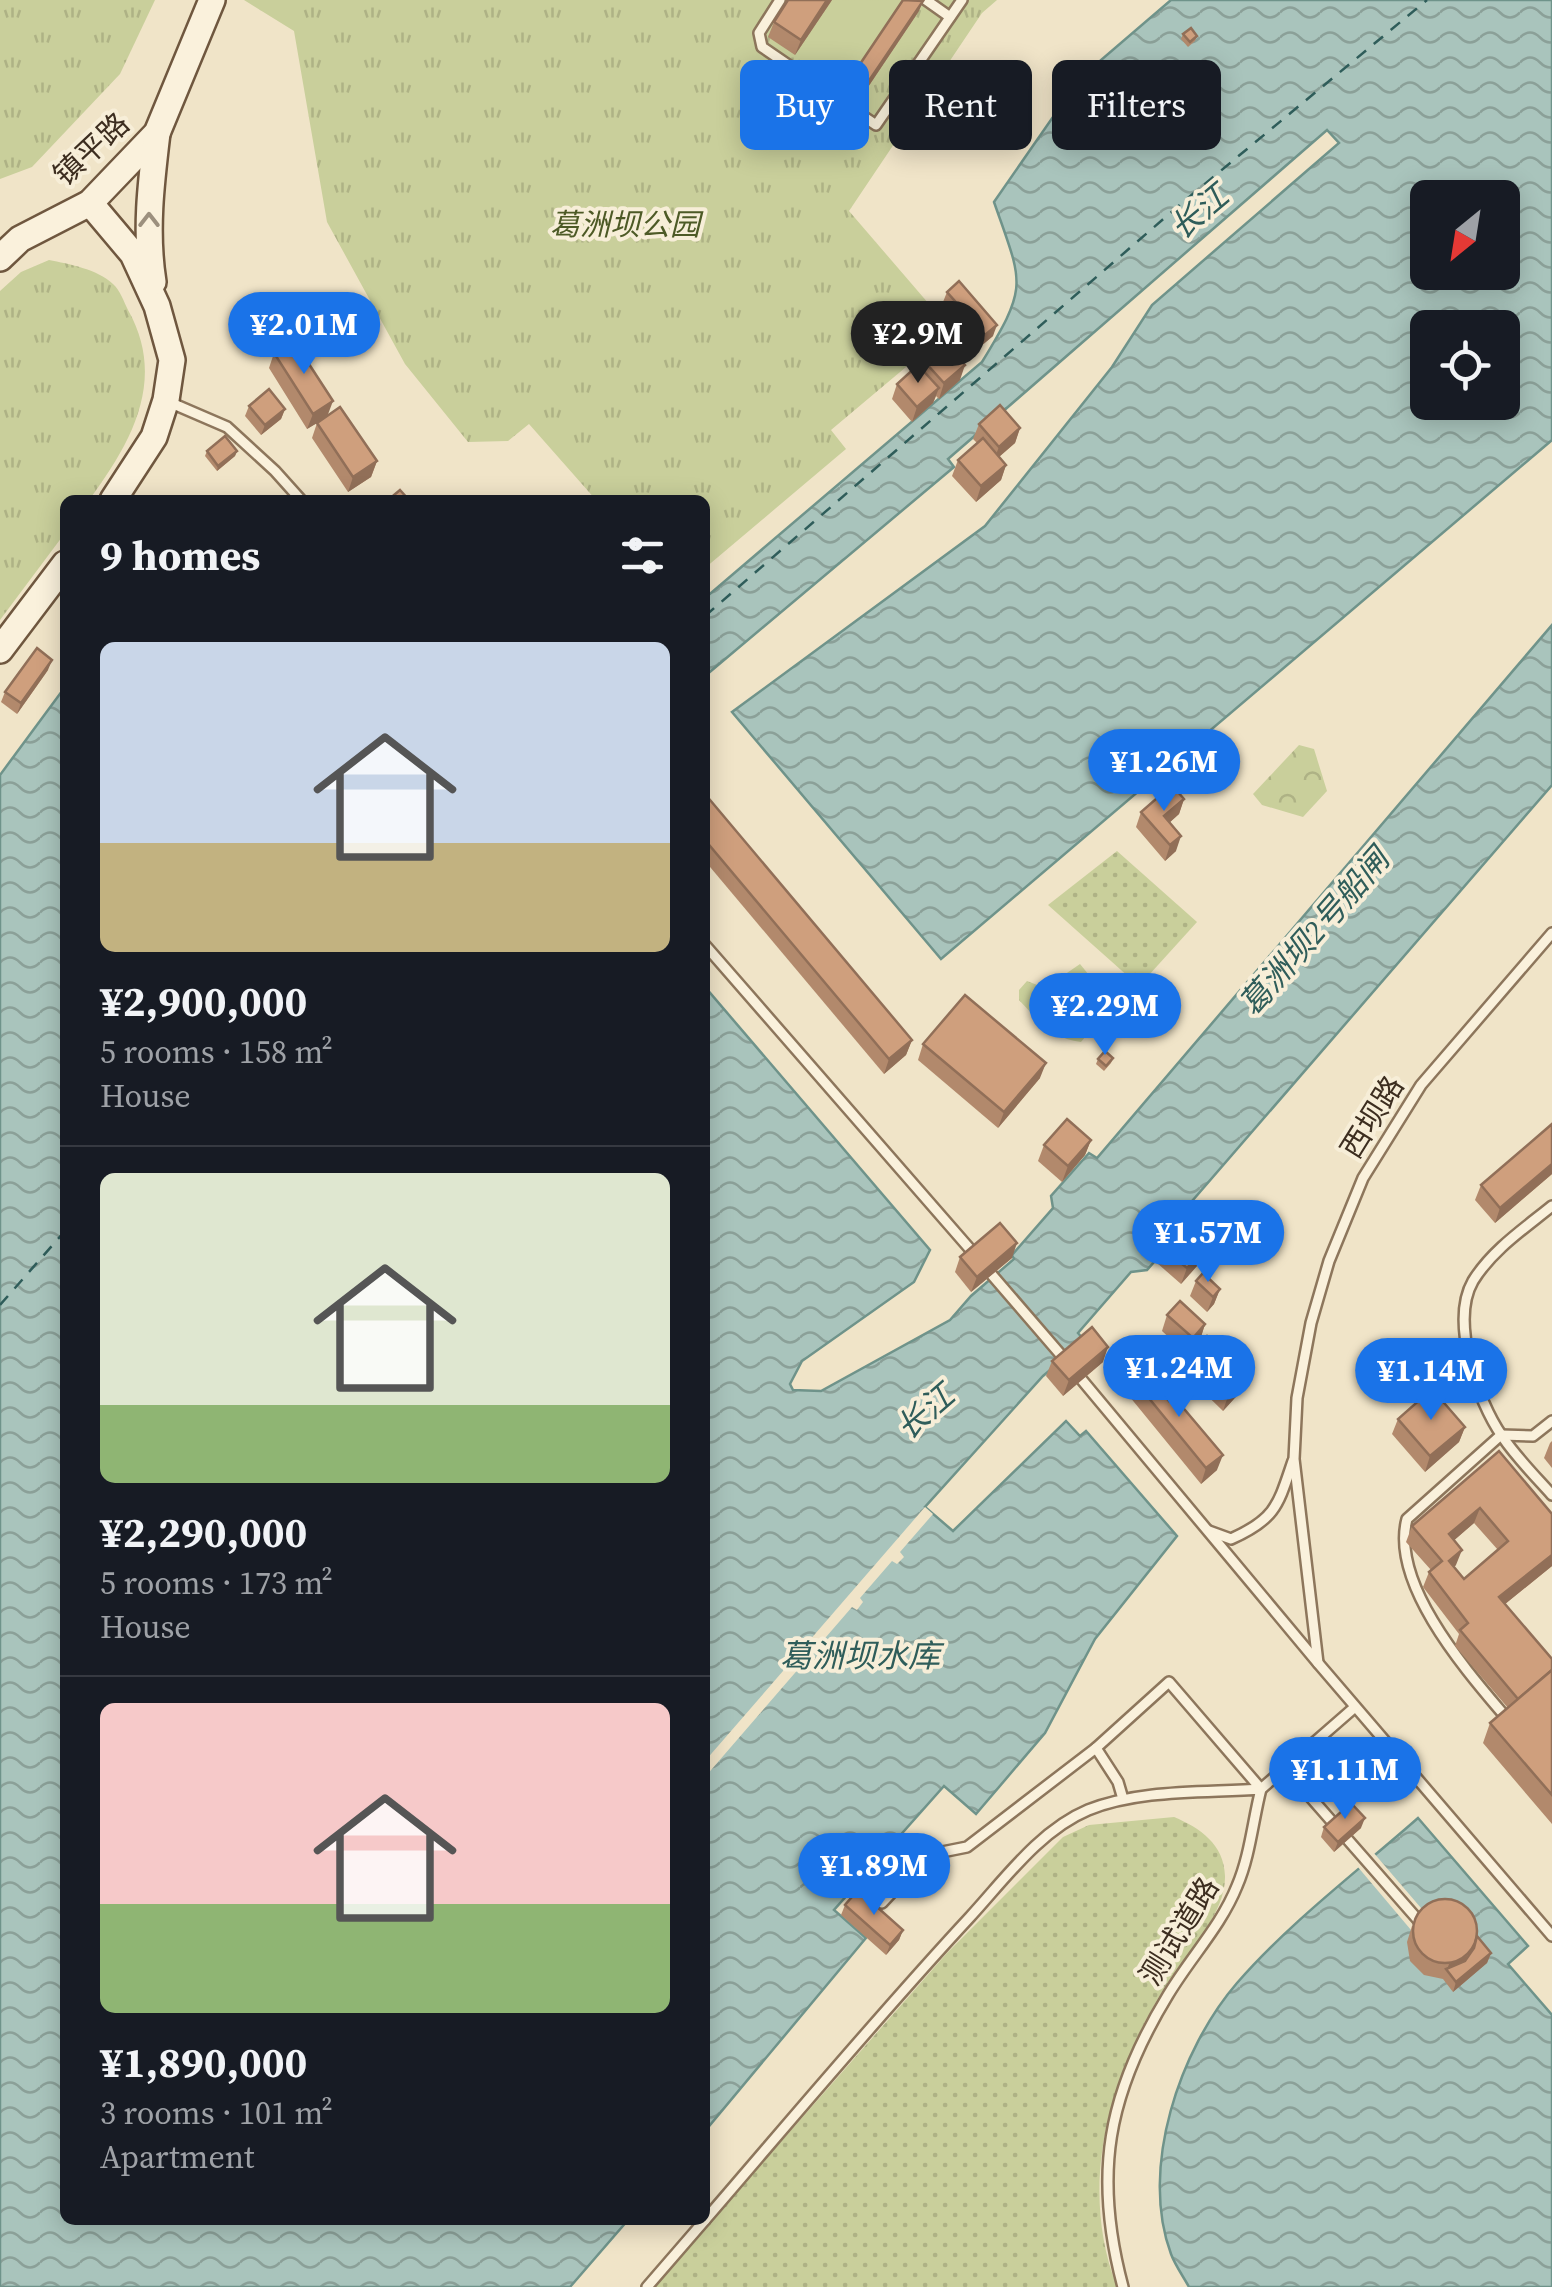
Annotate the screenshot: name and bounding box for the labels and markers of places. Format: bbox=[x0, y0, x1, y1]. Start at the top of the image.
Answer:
pin: ¥2.01M bbox=[223, 292, 385, 377]
pin: ¥2.9M bbox=[848, 301, 988, 386]
pin: ¥1.26M bbox=[1083, 729, 1245, 814]
pin: ¥2.29M bbox=[1024, 973, 1186, 1058]
pin: ¥1.57M bbox=[1127, 1200, 1289, 1285]
pin: ¥1.24M bbox=[1098, 1335, 1260, 1420]
pin: ¥1.14M bbox=[1350, 1338, 1512, 1423]
pin: ¥1.11M bbox=[1264, 1737, 1426, 1822]
pin: ¥1.89M bbox=[793, 1833, 955, 1918]

